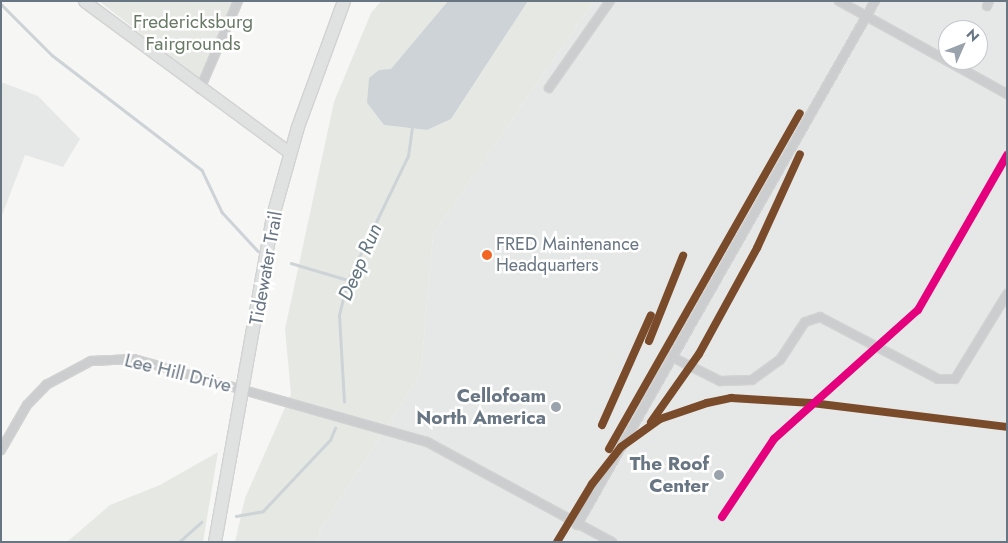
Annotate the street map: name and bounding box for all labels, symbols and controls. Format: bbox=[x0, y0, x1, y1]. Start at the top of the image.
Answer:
park label: Fredericksburg Fairgrounds bbox=[133, 11, 253, 55]
north arrow bbox=[938, 20, 988, 70]
text: N bbox=[962, 24, 984, 46]
street label: Tidewater Trail bbox=[245, 209, 287, 327]
water label: Deep Run bbox=[333, 220, 387, 304]
place label: FRED Maintenance Headquarters bbox=[496, 234, 639, 276]
marker: FRED Maintenance Headquarters bbox=[482, 250, 492, 260]
street label: Lee Hill Drive bbox=[122, 349, 234, 397]
place label: Cellofoam North America bbox=[416, 385, 546, 429]
marker: Cellofoam North America bbox=[550, 401, 562, 413]
place label: The Roof Center bbox=[630, 453, 709, 497]
marker: The Roof Center bbox=[713, 469, 725, 481]

